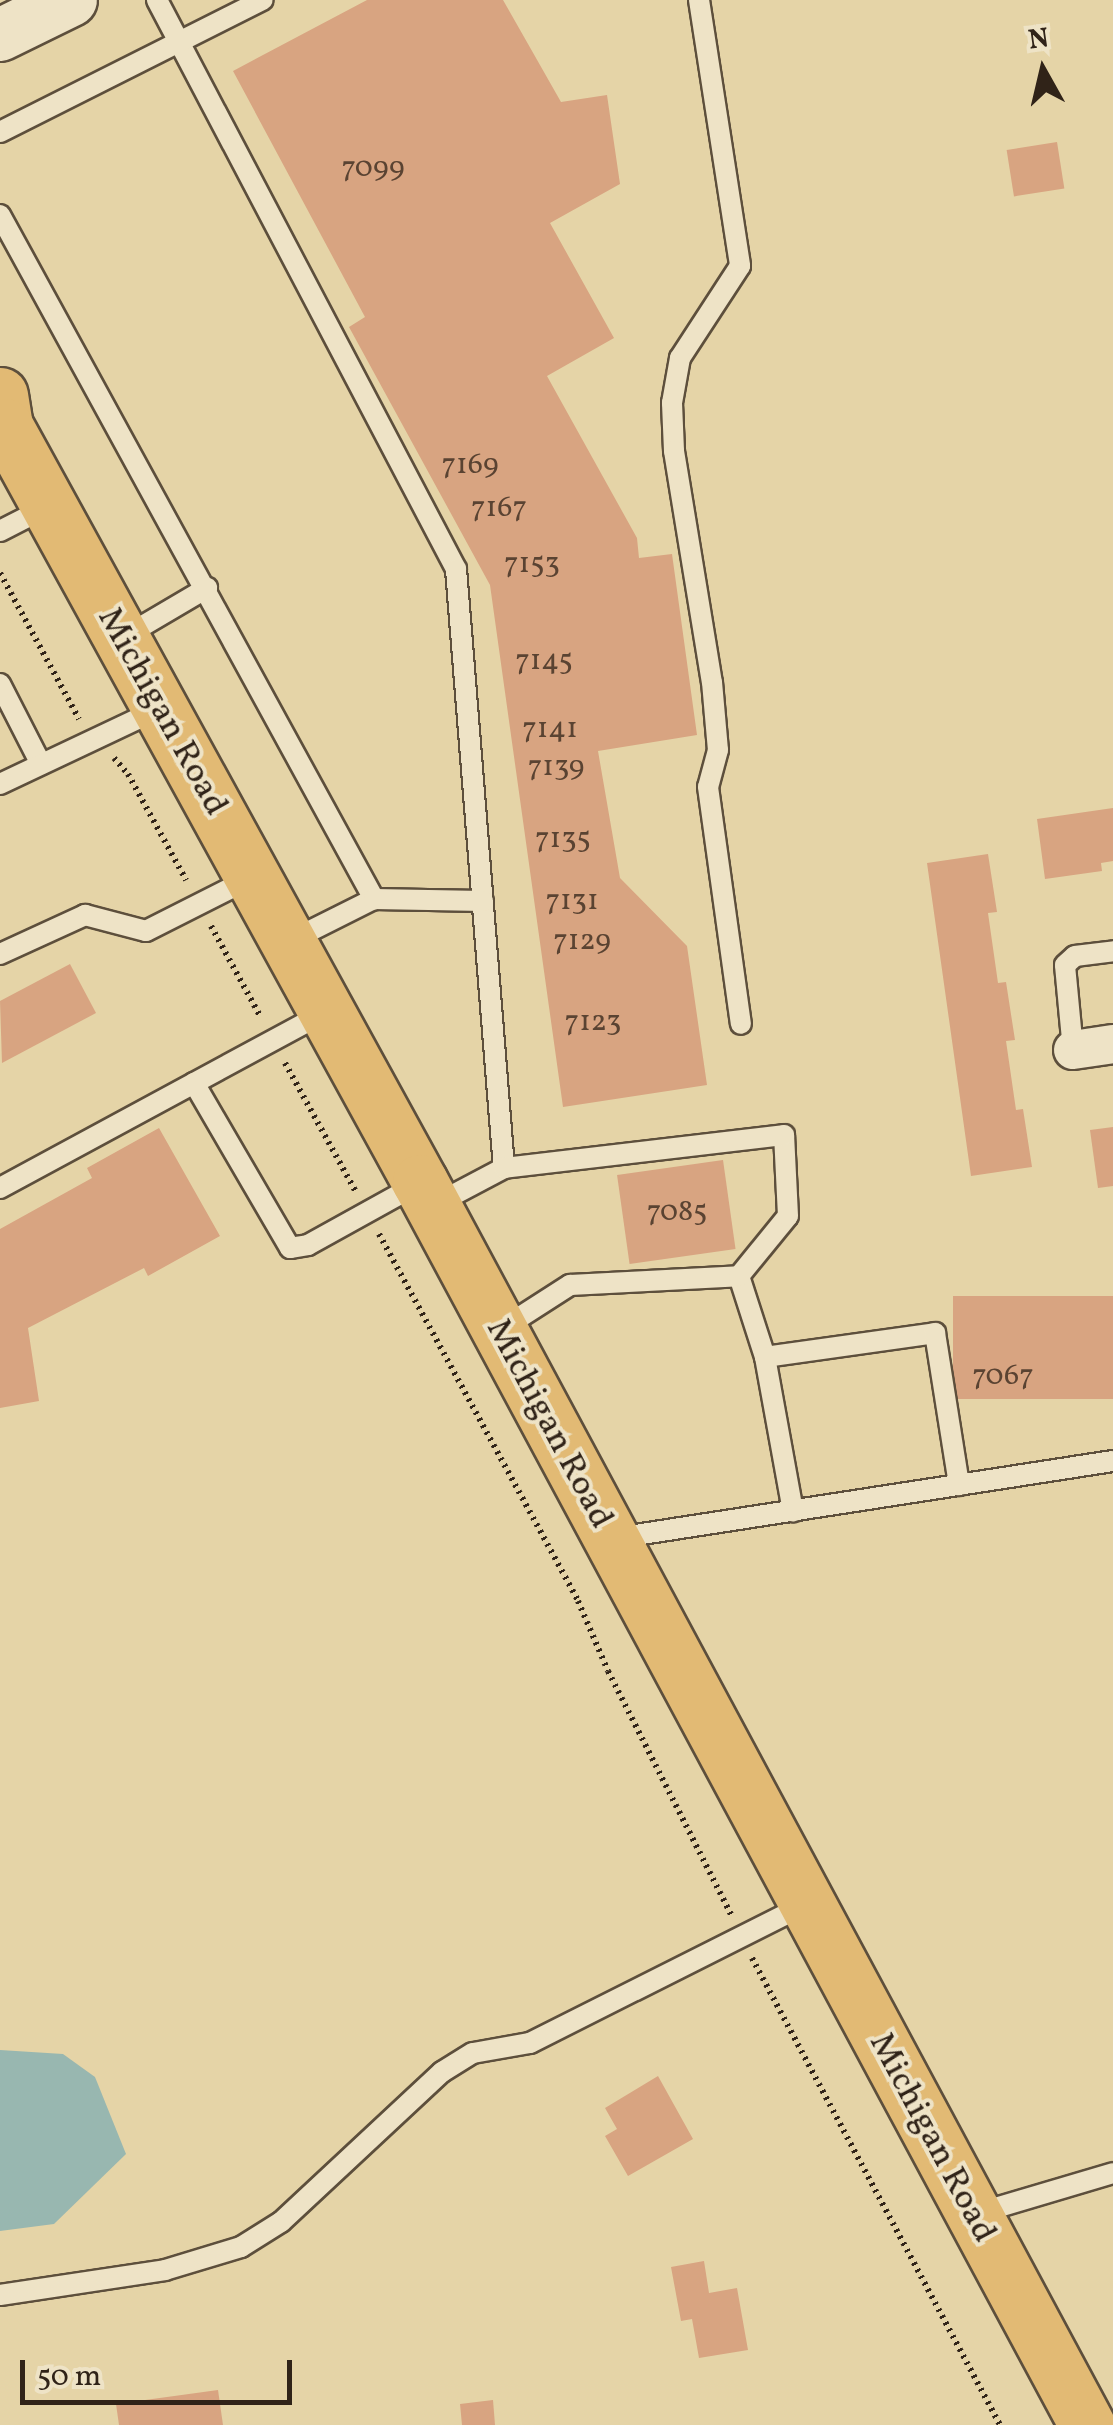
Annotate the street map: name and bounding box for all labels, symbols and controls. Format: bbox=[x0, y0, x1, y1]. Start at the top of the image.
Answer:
text: N bbox=[1026, 19, 1052, 61]
north arrow bbox=[993, 20, 1093, 120]
house number: 7099 bbox=[341, 150, 405, 186]
house number: 7169 bbox=[442, 447, 498, 483]
house number: 7167 bbox=[471, 490, 527, 526]
house number: 7153 bbox=[504, 546, 560, 582]
street label: Michigan Road bbox=[88, 601, 236, 823]
house number: 7145 bbox=[515, 643, 573, 679]
house number: 7141 bbox=[522, 711, 578, 747]
house number: 7139 bbox=[528, 749, 584, 785]
house number: 7135 bbox=[535, 821, 591, 857]
house number: 7131 bbox=[545, 883, 599, 919]
house number: 7129 bbox=[553, 923, 611, 959]
house number: 7123 bbox=[565, 1004, 621, 1040]
house number: 7085 bbox=[647, 1194, 707, 1230]
street label: Michigan Road bbox=[476, 1312, 622, 1536]
house number: 7067 bbox=[972, 1358, 1034, 1394]
street label: Michigan Road bbox=[859, 2026, 1005, 2250]
scale bar bbox=[25, 2340, 298, 2402]
text: 50 m bbox=[37, 2356, 101, 2398]

